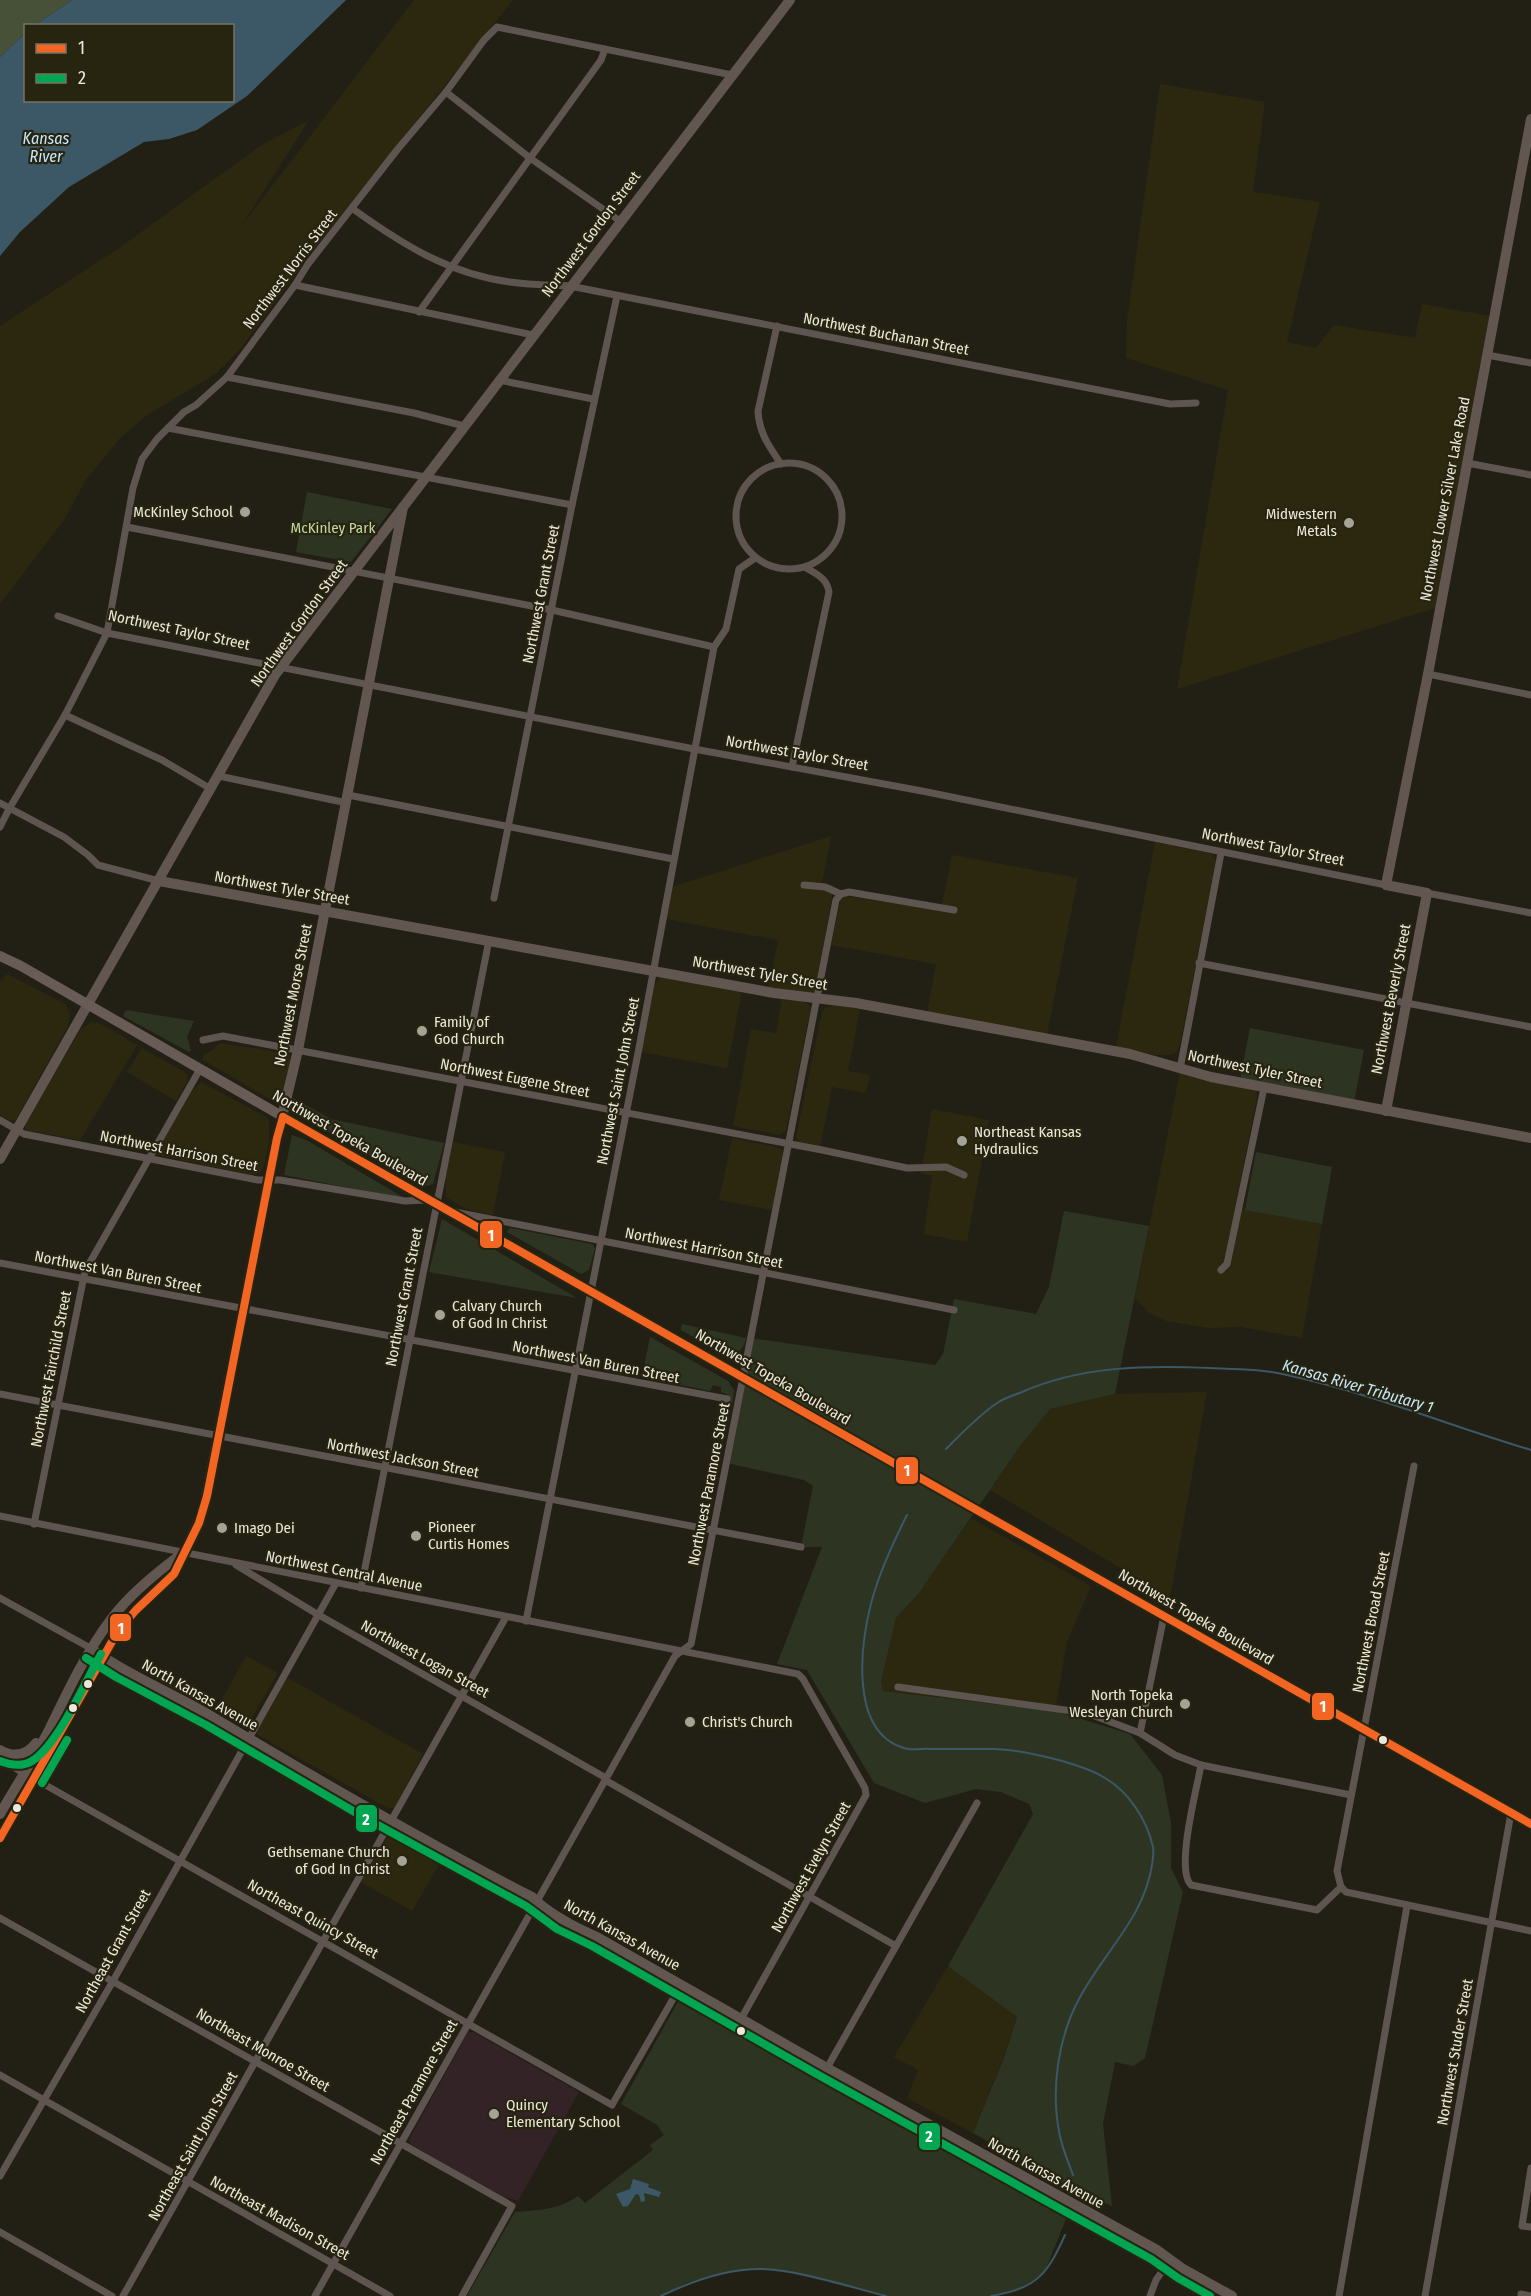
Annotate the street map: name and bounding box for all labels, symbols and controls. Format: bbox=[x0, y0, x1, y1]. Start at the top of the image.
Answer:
legend bbox=[24, 24, 234, 102]
text: 1 bbox=[78, 37, 85, 59]
text: 2 bbox=[78, 67, 86, 89]
water label: Kansas River bbox=[23, 129, 70, 166]
street label: Northwest Gordon Street bbox=[538, 168, 644, 300]
street label: Northwest Norris Street bbox=[239, 206, 341, 332]
street label: Northwest Buchanan Street bbox=[802, 309, 970, 359]
street label: Northwest Lower Silver Lake Road bbox=[1416, 395, 1474, 603]
place label: McKinley School bbox=[133, 503, 233, 521]
marker: McKinley School bbox=[238, 505, 252, 519]
place label: Midwestern Metals bbox=[1266, 505, 1337, 540]
marker: Midwestern Metals bbox=[1342, 516, 1356, 530]
park label: McKinley Park bbox=[291, 519, 375, 537]
street label: Northwest Grant Street bbox=[519, 523, 563, 665]
street label: Northwest Gordon Street bbox=[247, 556, 351, 690]
street label: Northwest Taylor Street bbox=[106, 606, 252, 654]
street label: Northwest Taylor Street bbox=[724, 732, 870, 774]
street label: Northwest Taylor Street bbox=[1200, 824, 1346, 870]
street label: Northwest Tyler Street bbox=[213, 867, 351, 909]
street label: Northwest Morse Street bbox=[270, 922, 316, 1068]
street label: Northwest Beverly Street bbox=[1368, 922, 1414, 1076]
street label: Northwest Tyler Street bbox=[691, 952, 829, 994]
street label: Northwest Saint John Street bbox=[593, 996, 643, 1166]
place label: Family of God Church bbox=[434, 1013, 504, 1048]
marker: Family of God Church bbox=[415, 1024, 429, 1038]
street label: Northwest Tyler Street bbox=[1186, 1046, 1324, 1092]
street label: Northwest Eugene Street bbox=[439, 1055, 591, 1101]
street label: Northwest Topeka Boulevard bbox=[269, 1086, 431, 1190]
place label: Northeast Kansas Hydraulics bbox=[974, 1123, 1081, 1158]
street label: Northwest Harrison Street bbox=[99, 1127, 260, 1175]
marker: Northeast Kansas Hydraulics bbox=[955, 1134, 969, 1148]
line badge: 1 bbox=[479, 1220, 503, 1249]
street label: Northwest Harrison Street bbox=[624, 1224, 785, 1272]
street label: Northwest Grant Street bbox=[382, 1226, 426, 1368]
text: 1 bbox=[488, 1226, 494, 1245]
street label: Northwest Van Buren Street bbox=[33, 1247, 203, 1297]
street label: Northwest Fairchild Street bbox=[27, 1289, 75, 1449]
place label: Calvary Church of God In Christ bbox=[452, 1297, 547, 1332]
marker: Calvary Church of God In Christ bbox=[433, 1308, 447, 1322]
street label: Northwest Topeka Boulevard bbox=[692, 1325, 854, 1429]
street label: Northwest Van Buren Street bbox=[511, 1337, 681, 1387]
water label: Kansas River Tributary 1 bbox=[1280, 1355, 1436, 1417]
street label: Northwest Paramore Street bbox=[684, 1401, 734, 1567]
street label: Northwest Jackson Street bbox=[325, 1434, 481, 1482]
line badge: 1 bbox=[895, 1456, 919, 1485]
text: 1 bbox=[904, 1461, 910, 1480]
place label: Pioneer Curtis Homes bbox=[428, 1518, 509, 1553]
place label: Imago Dei bbox=[234, 1519, 295, 1537]
marker: Imago Dei bbox=[215, 1521, 229, 1535]
marker: Pioneer Curtis Homes bbox=[409, 1529, 423, 1543]
street label: Northwest Central Avenue bbox=[264, 1547, 424, 1595]
street label: Northwest Broad Street bbox=[1348, 1550, 1394, 1694]
street label: Northwest Topeka Boulevard bbox=[1115, 1565, 1277, 1669]
line badge: 1 bbox=[109, 1613, 132, 1642]
street label: Northwest Logan Street bbox=[358, 1616, 492, 1702]
text: 1 bbox=[118, 1619, 124, 1638]
street label: North Kansas Avenue bbox=[139, 1656, 261, 1734]
unlabelled marker bbox=[82, 1678, 94, 1690]
place label: North Topeka Wesleyan Church bbox=[1069, 1686, 1173, 1721]
line badge: 1 bbox=[1311, 1692, 1335, 1721]
marker: North Topeka Wesleyan Church bbox=[1178, 1697, 1192, 1711]
text: 1 bbox=[1320, 1697, 1326, 1716]
unlabelled marker bbox=[67, 1702, 79, 1714]
place label: Christ's Church bbox=[702, 1713, 793, 1731]
marker: Christ's Church bbox=[683, 1715, 697, 1729]
unlabelled marker bbox=[1377, 1734, 1389, 1746]
street label: Northwest Evelyn Street bbox=[768, 1798, 854, 1936]
unlabelled marker bbox=[11, 1802, 23, 1814]
line badge: 2 bbox=[355, 1804, 378, 1833]
text: 2 bbox=[361, 1810, 370, 1829]
place label: Gethsemane Church of God In Christ bbox=[267, 1843, 390, 1878]
marker: Gethsemane Church of God In Christ bbox=[395, 1854, 409, 1868]
street label: Northeast Quincy Street bbox=[244, 1876, 382, 1963]
street label: Northeast Grant Street bbox=[72, 1886, 154, 2016]
street label: North Kansas Avenue bbox=[561, 1896, 683, 1974]
street label: Northwest Studer Street bbox=[1433, 1977, 1477, 2127]
street label: Northeast Monroe Street bbox=[193, 2004, 333, 2096]
street label: Northeast Paramore Street bbox=[367, 2016, 461, 2168]
unlabelled marker bbox=[735, 2025, 747, 2037]
street label: Northeast Saint John Street bbox=[145, 2068, 242, 2224]
place label: Quincy Elementary School bbox=[506, 2096, 620, 2131]
marker: Quincy Elementary School bbox=[487, 2107, 501, 2121]
line badge: 2 bbox=[918, 2122, 941, 2151]
text: 2 bbox=[924, 2127, 933, 2146]
street label: North Kansas Avenue bbox=[985, 2134, 1107, 2212]
street label: Northeast Madison Street bbox=[207, 2172, 353, 2264]

